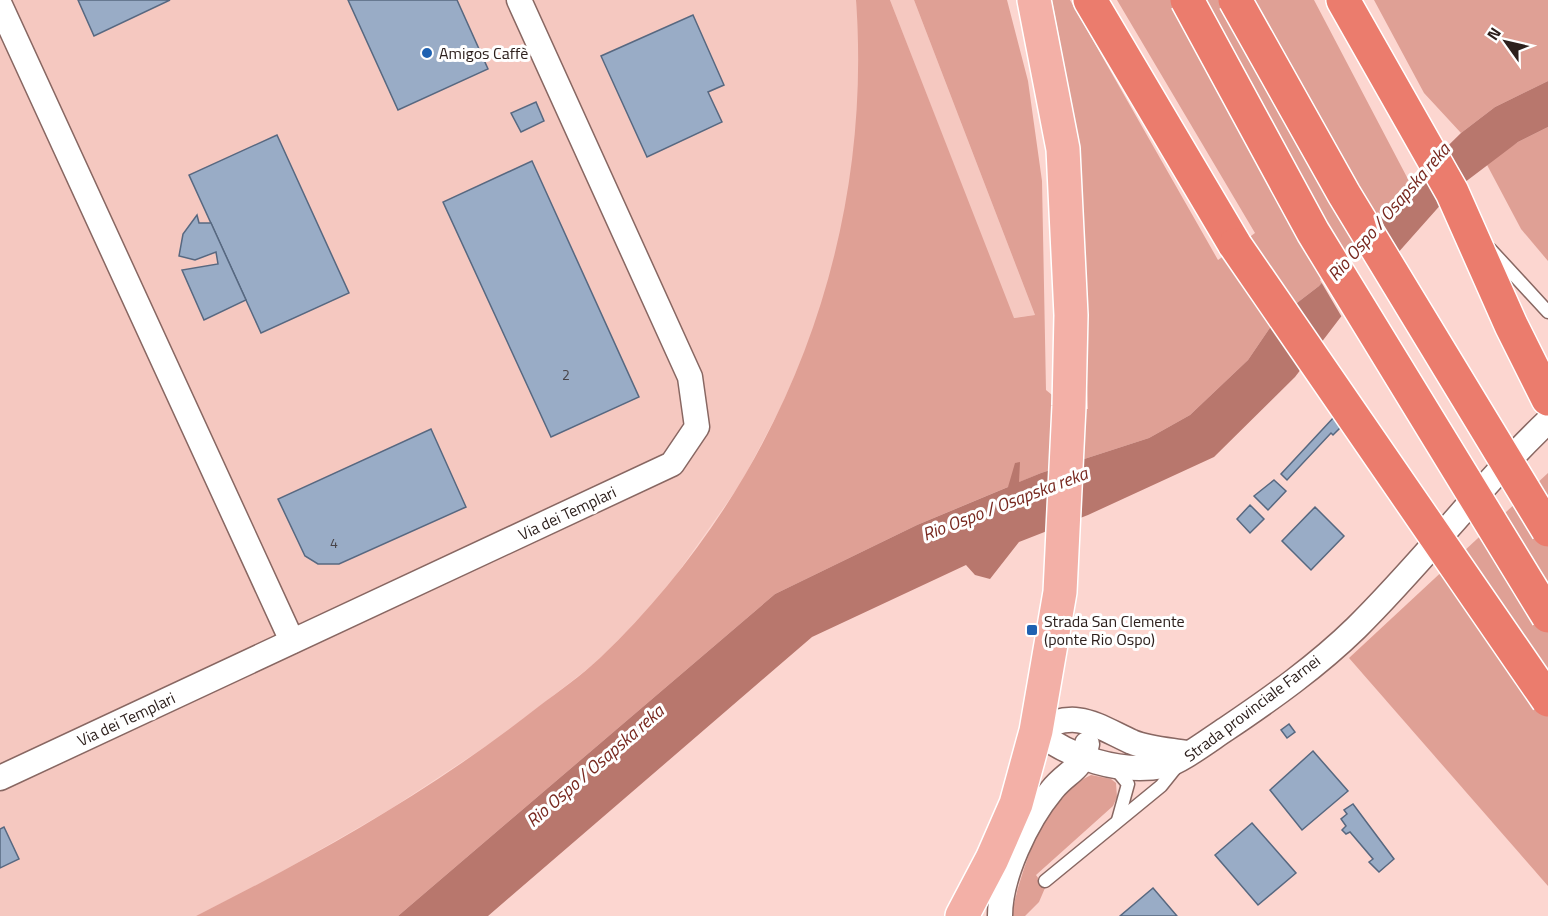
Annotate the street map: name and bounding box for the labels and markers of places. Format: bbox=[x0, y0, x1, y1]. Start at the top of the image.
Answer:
place label: Amigos Caffè bbox=[439, 41, 528, 65]
marker: Amigos Caffè bbox=[420, 46, 434, 60]
place label: Strada San Clemente (ponte Rio Ospo) bbox=[1044, 609, 1185, 651]
marker: Strada San Clemente (ponte Rio Ospo) bbox=[1025, 623, 1039, 637]

